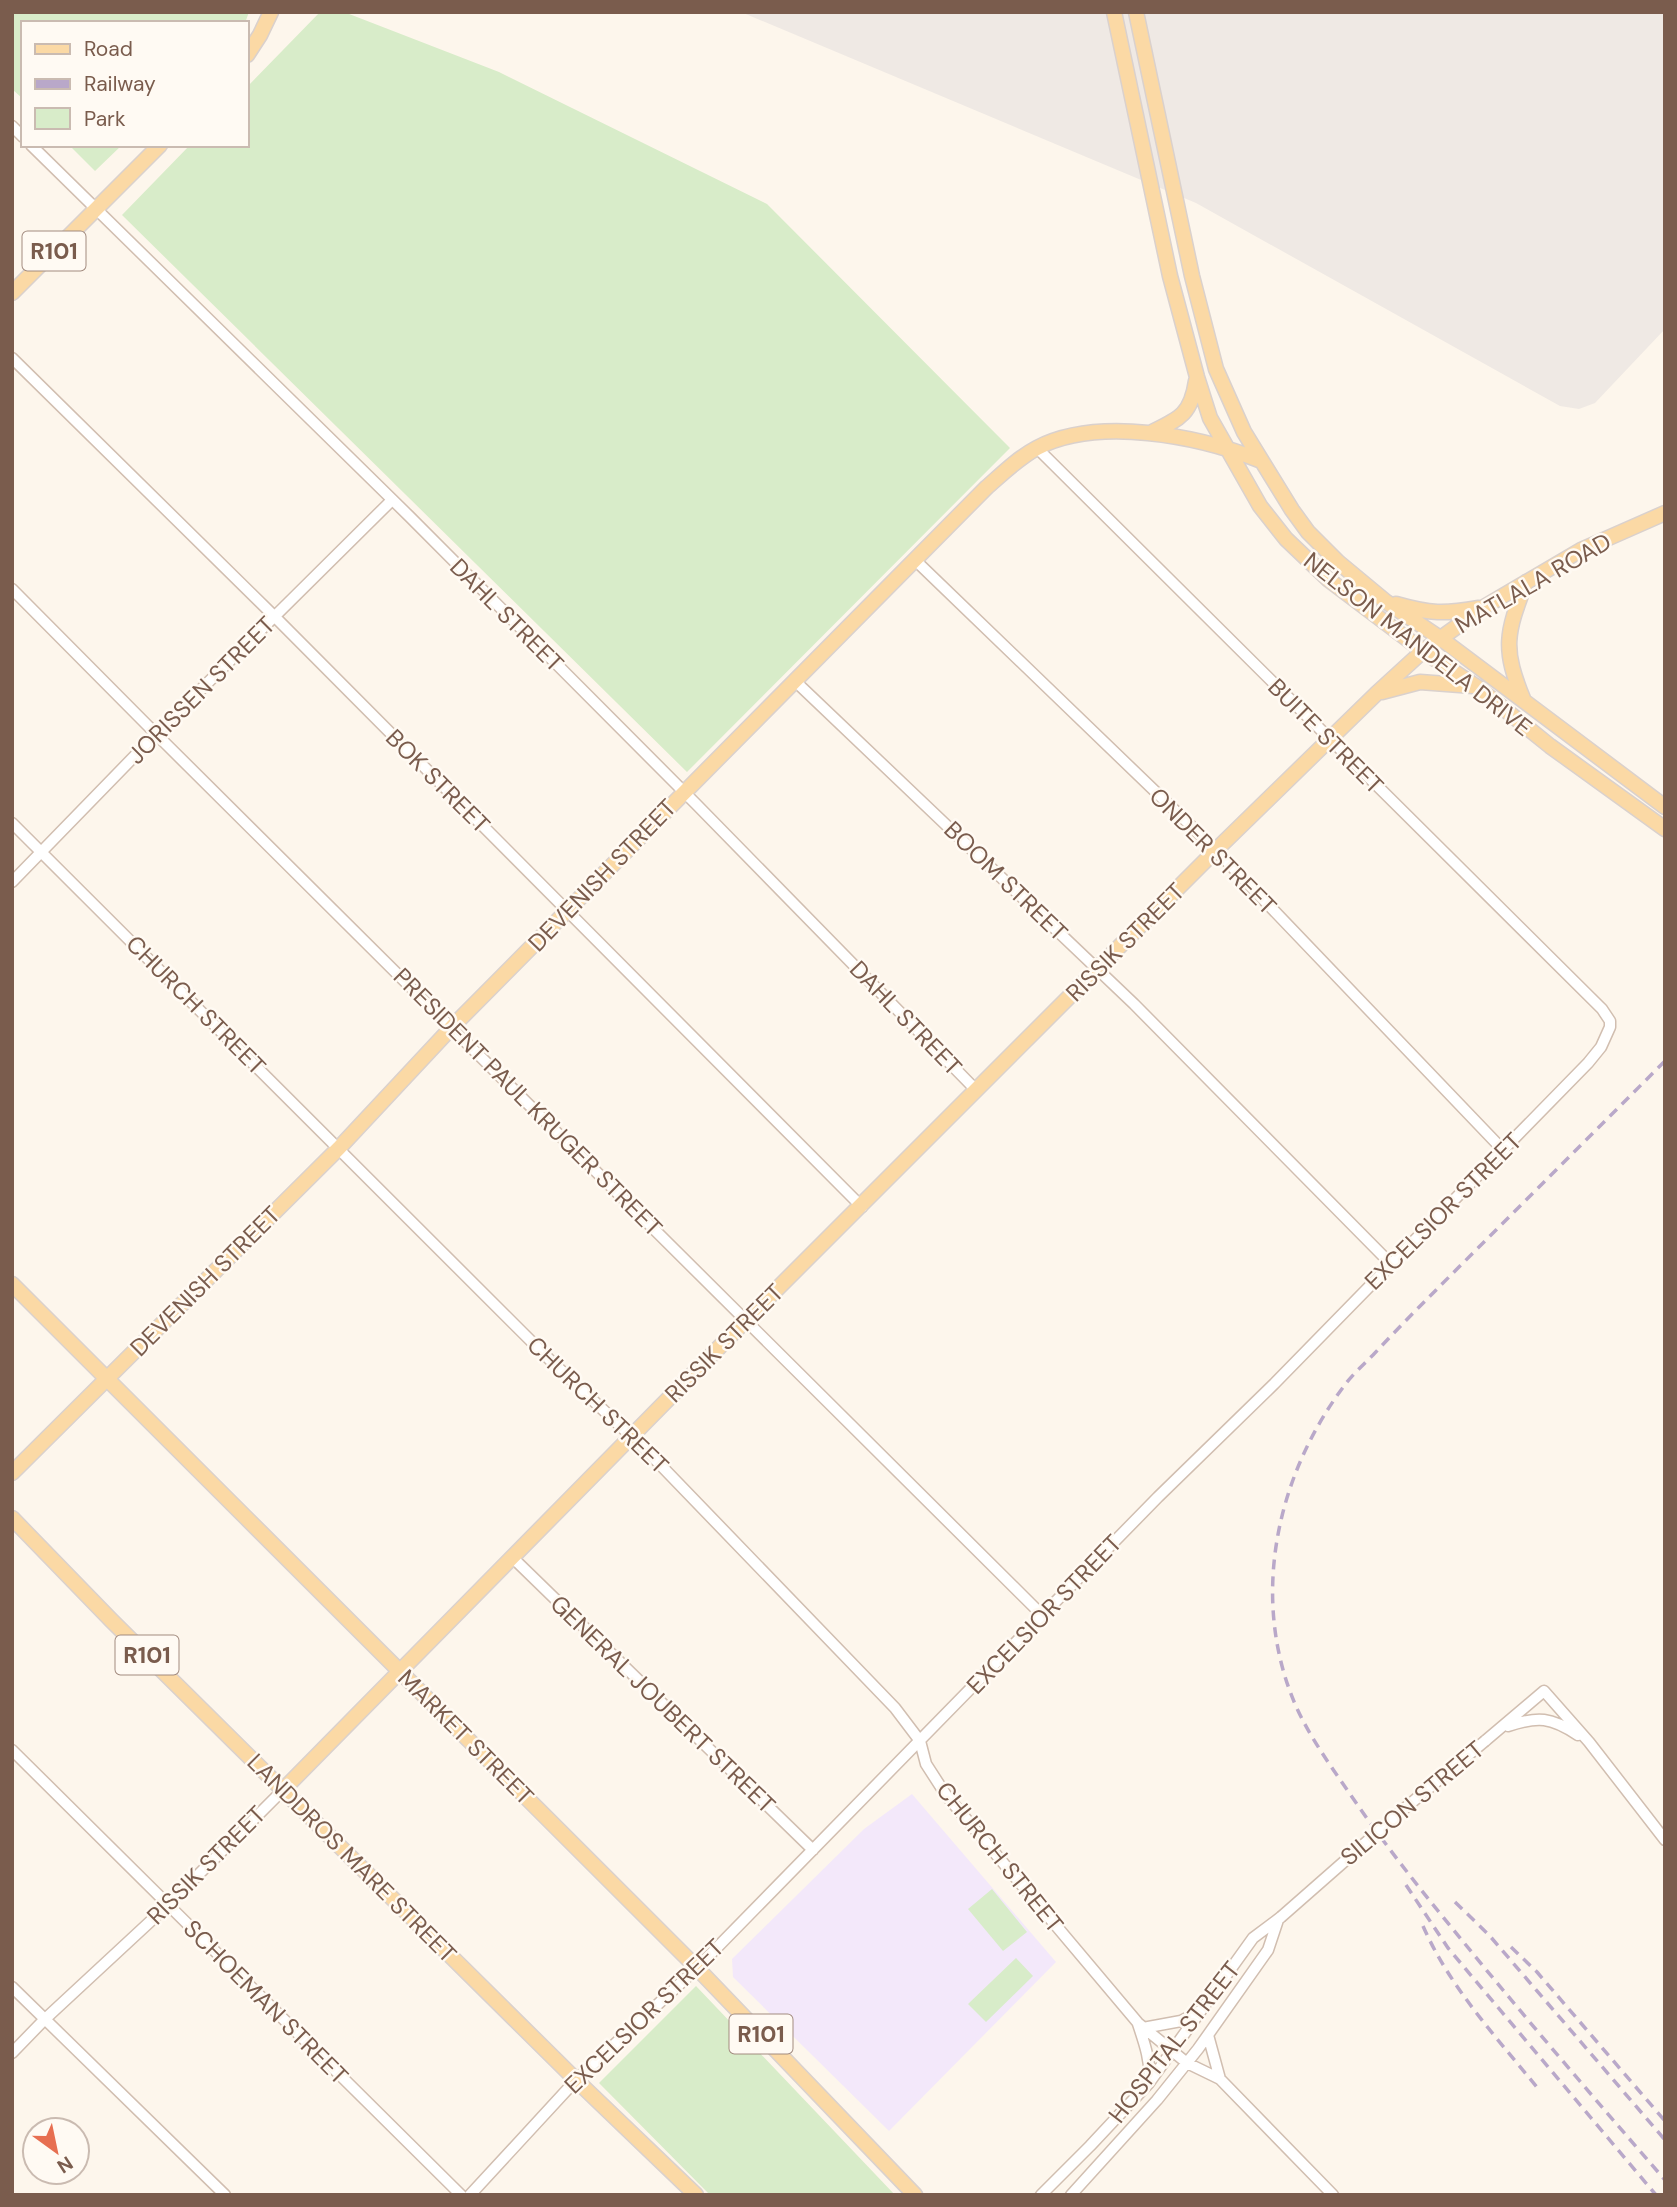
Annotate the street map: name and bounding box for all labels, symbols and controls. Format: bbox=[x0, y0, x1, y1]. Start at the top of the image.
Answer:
legend bbox=[21, 21, 248, 147]
text: Road bbox=[84, 35, 133, 63]
text: Railway bbox=[84, 70, 156, 98]
text: Park bbox=[84, 105, 126, 133]
road number: R101 bbox=[22, 232, 86, 270]
street label: MATLALA ROAD bbox=[1449, 526, 1617, 640]
street label: NELSON MANDELA DRIVE bbox=[1298, 545, 1538, 743]
street label: DAHL STREET bbox=[444, 552, 570, 678]
street label: JORISSEN STREET bbox=[121, 610, 281, 770]
street label: BUITE STREET bbox=[1262, 672, 1390, 800]
street label: BOK STREET bbox=[379, 722, 497, 840]
street label: ONDER STREET bbox=[1143, 781, 1283, 921]
street label: DEVENISH STREET bbox=[521, 792, 683, 958]
street label: BOOM STREET bbox=[938, 814, 1074, 948]
street label: RISSIK STREET bbox=[1059, 876, 1191, 1008]
street label: CHURCH STREET bbox=[120, 929, 272, 1081]
street label: DAHL STREET bbox=[843, 954, 969, 1082]
street label: PRESIDENT PAUL KRUGER STREET bbox=[387, 961, 669, 1243]
street label: EXCELSIOR STREET bbox=[1358, 1126, 1528, 1296]
street label: DEVENISH STREET bbox=[123, 1199, 287, 1363]
street label: RISSIK STREET bbox=[658, 1277, 790, 1409]
street label: CHURCH STREET bbox=[521, 1329, 675, 1481]
street label: EXCELSIOR STREET bbox=[960, 1528, 1128, 1700]
street label: GENERAL JOUBERT STREET bbox=[544, 1588, 782, 1820]
road number: R101 bbox=[116, 1636, 178, 1674]
street label: MARKET STREET bbox=[392, 1663, 540, 1811]
street label: SILICON STREET bbox=[1334, 1734, 1490, 1872]
street label: LANDDROS MARE STREET bbox=[241, 1747, 463, 1969]
street label: CHURCH STREET bbox=[930, 1775, 1070, 1939]
street label: RISSIK STREET bbox=[140, 1799, 272, 1931]
street label: SCHOEMAN STREET bbox=[177, 1913, 355, 2091]
street label: EXCELSIOR STREET bbox=[558, 1932, 730, 2100]
street label: HOSPITAL STREET bbox=[1101, 1955, 1247, 2129]
road number: R101 bbox=[730, 2014, 792, 2054]
north arrow bbox=[21, 2116, 91, 2186]
text: N bbox=[52, 2151, 78, 2179]

